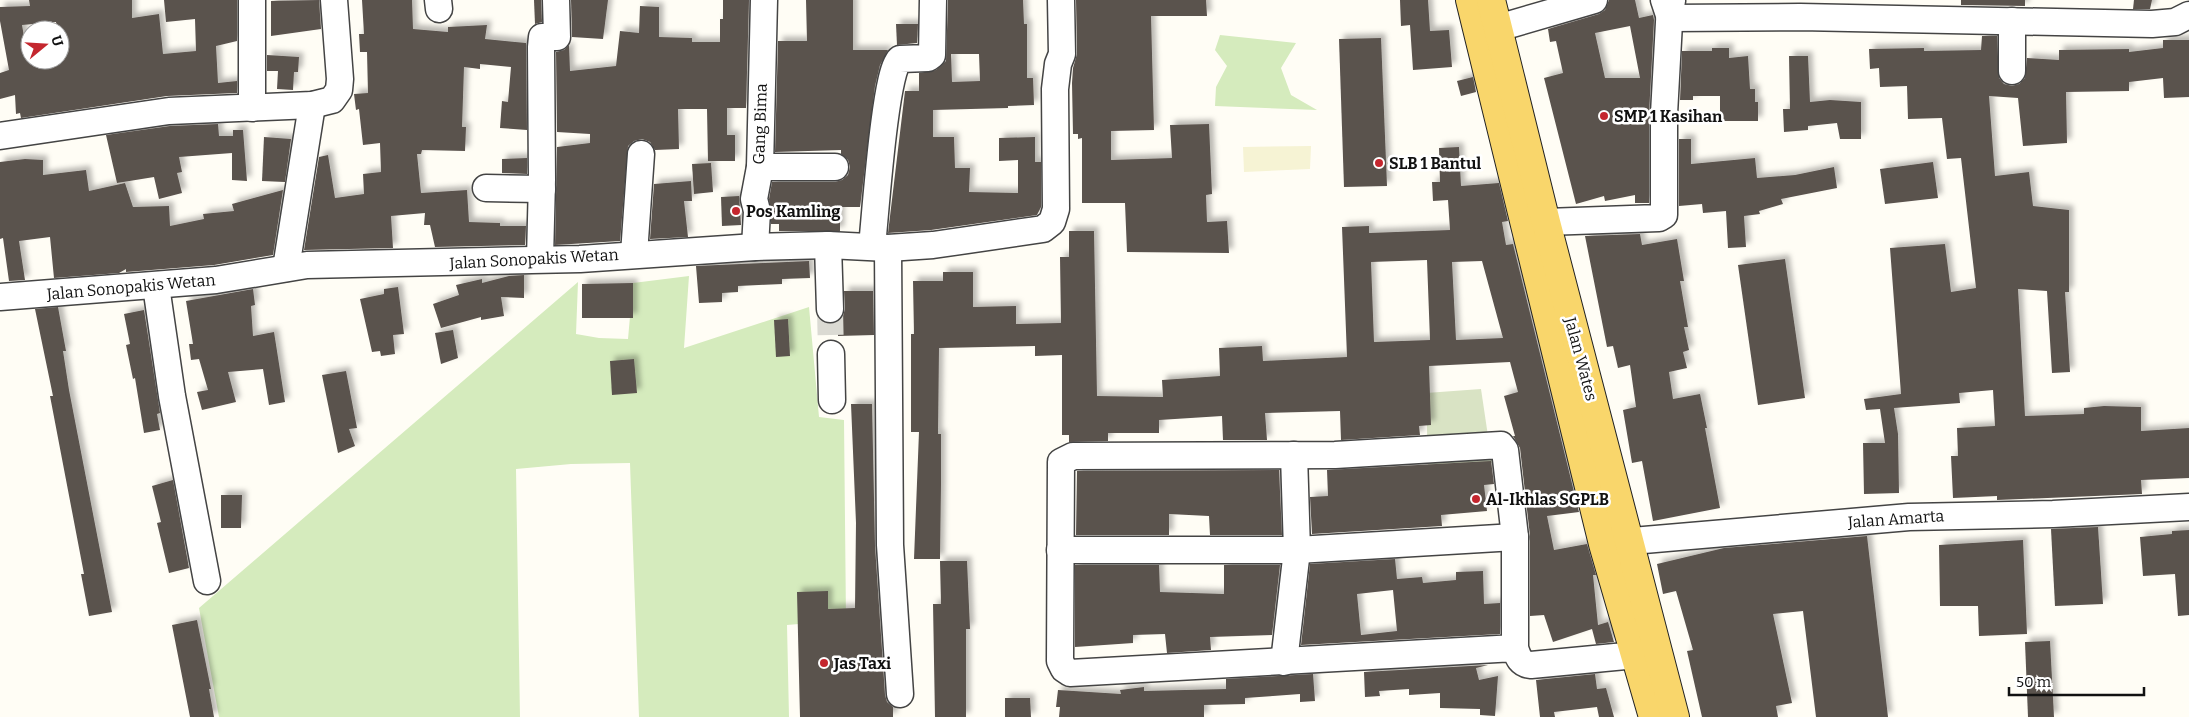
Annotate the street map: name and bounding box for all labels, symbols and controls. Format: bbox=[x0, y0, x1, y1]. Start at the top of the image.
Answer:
north arrow bbox=[20, 20, 70, 70]
text: U bbox=[47, 34, 67, 49]
street label: Gang Bima bbox=[749, 83, 771, 165]
place label: SMP 1 Kasihan bbox=[1614, 107, 1723, 126]
marker: SMP 1 Kasihan bbox=[1598, 110, 1610, 122]
place label: SLB 1 Bantul bbox=[1389, 154, 1481, 173]
marker: SLB 1 Bantul bbox=[1373, 157, 1385, 169]
place label: Pos Kamling bbox=[746, 202, 840, 221]
marker: Pos Kamling bbox=[730, 205, 742, 217]
street label: Jalan Sonopakis Wetan bbox=[448, 245, 619, 273]
street label: Jalan Sonopakis Wetan bbox=[45, 270, 216, 304]
street label: Jalan Wates bbox=[1560, 314, 1601, 403]
place label: Al-Ikhlas SGPLB bbox=[1486, 490, 1609, 509]
marker: Al-Ikhlas SGPLB bbox=[1470, 493, 1482, 505]
street label: Jalan Amarta bbox=[1846, 506, 1945, 532]
place label: Jas Taxi bbox=[833, 654, 891, 673]
marker: Jas Taxi bbox=[818, 657, 830, 669]
scale bar bbox=[2009, 664, 2144, 696]
text: 50 m bbox=[2016, 673, 2052, 691]

